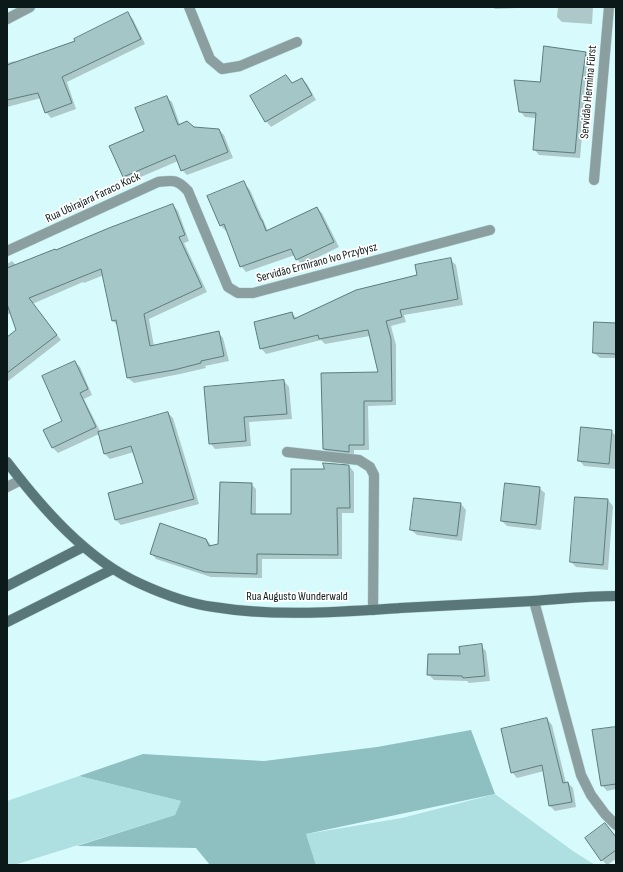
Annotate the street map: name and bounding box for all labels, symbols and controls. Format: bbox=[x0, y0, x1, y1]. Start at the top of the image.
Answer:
street label: Servidão Hermina Fürst bbox=[578, 45, 600, 139]
street label: Rua Ubirajara Faraco Kock bbox=[43, 170, 143, 226]
street label: Servidão Ermirano Ivo Przybysz bbox=[255, 240, 379, 286]
street label: Rua Augusto Wunderwald bbox=[246, 590, 348, 604]

